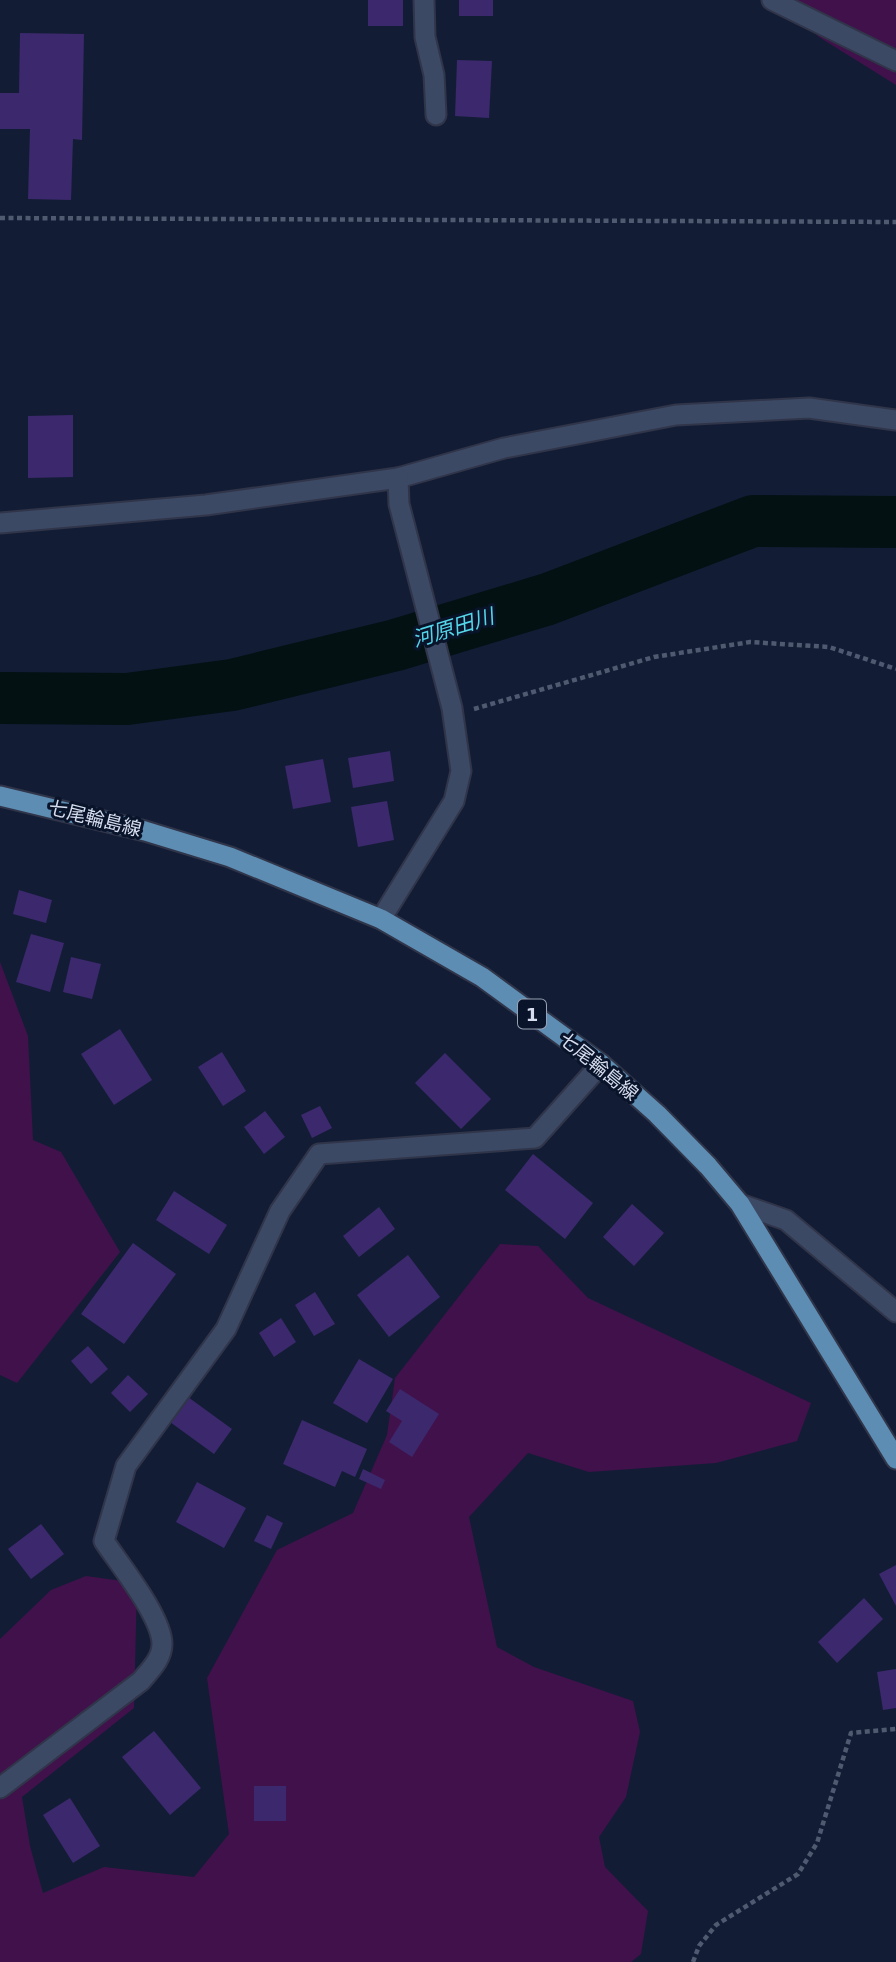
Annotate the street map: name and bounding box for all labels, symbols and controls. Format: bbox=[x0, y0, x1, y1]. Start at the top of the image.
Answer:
water label: 河原田川 bbox=[409, 604, 499, 652]
street label: 七尾輪島線 bbox=[46, 796, 144, 840]
road number: 1 bbox=[518, 1000, 546, 1028]
street label: 七尾輪島線 bbox=[555, 1028, 643, 1104]

